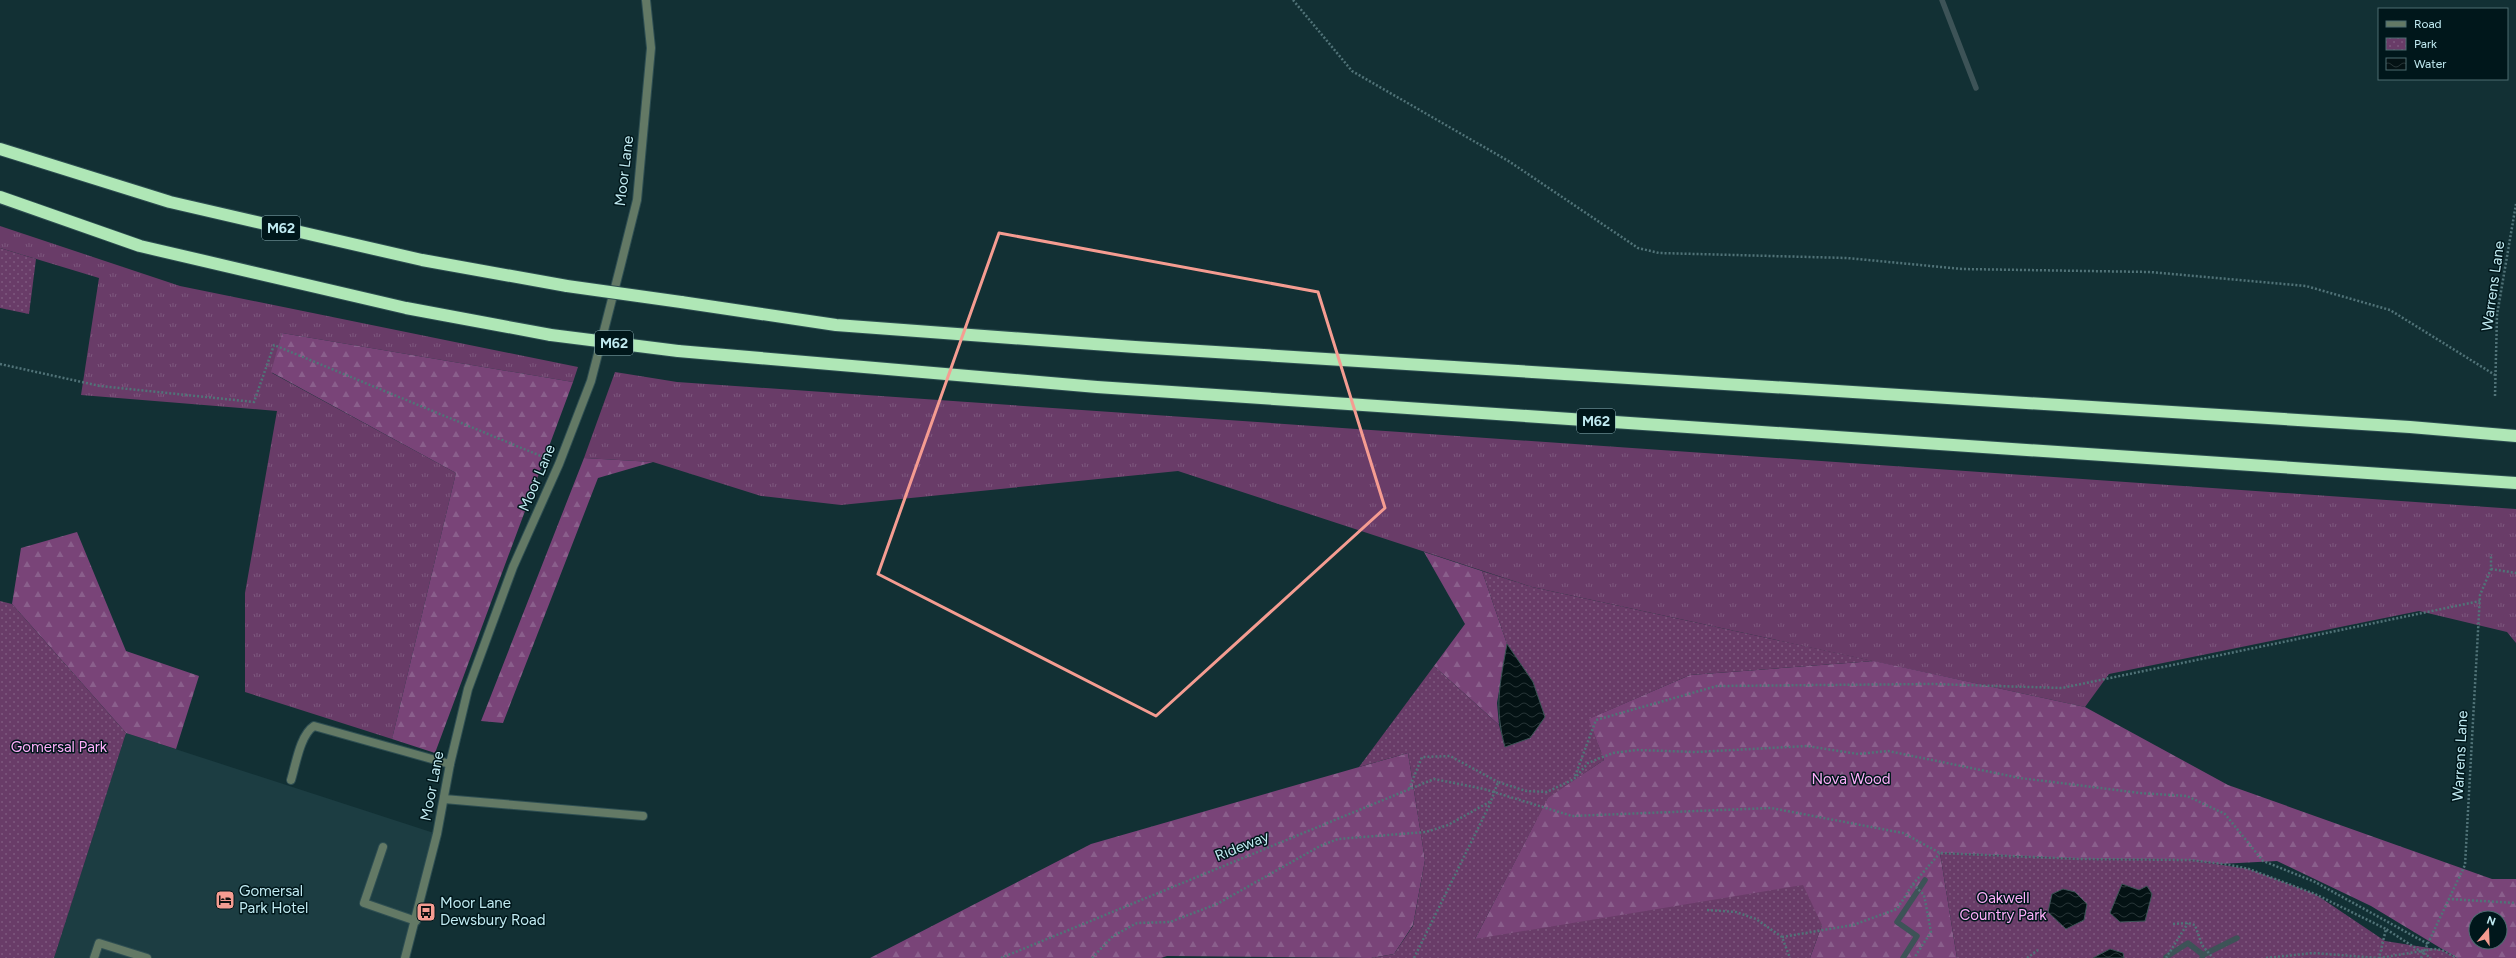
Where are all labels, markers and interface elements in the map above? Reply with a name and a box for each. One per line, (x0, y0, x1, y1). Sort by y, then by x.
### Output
legend (2378, 8, 2508, 80)
text: Road (2414, 17, 2442, 31)
text: Park (2414, 37, 2437, 51)
text: Water (2414, 57, 2446, 71)
street label: Moor Lane (611, 135, 637, 207)
road number: M62 (262, 216, 300, 240)
street label: Warrens Lane (2478, 240, 2508, 332)
road number: M62 (595, 331, 633, 355)
road number: M62 (1577, 409, 1615, 433)
street label: Moor Lane (515, 442, 559, 514)
street label: Warrens Lane (2449, 710, 2471, 802)
park label: Gomersal Park (11, 738, 108, 756)
street label: Moor Lane (416, 749, 448, 823)
park label: Nova Wood (1811, 770, 1891, 788)
street label: Rideway (1212, 827, 1272, 865)
place label: Gomersal Park Hotel (239, 882, 308, 917)
hotel icon: Gomersal Park Hotel (214, 889, 236, 911)
park label: Oakwell Country Park (1959, 889, 2047, 924)
place label: Moor Lane Dewsbury Road (440, 894, 545, 929)
bus stop icon: Moor Lane Dewsbury Road (415, 901, 437, 923)
north arrow (2468, 910, 2508, 950)
text: N (2485, 913, 2497, 929)

